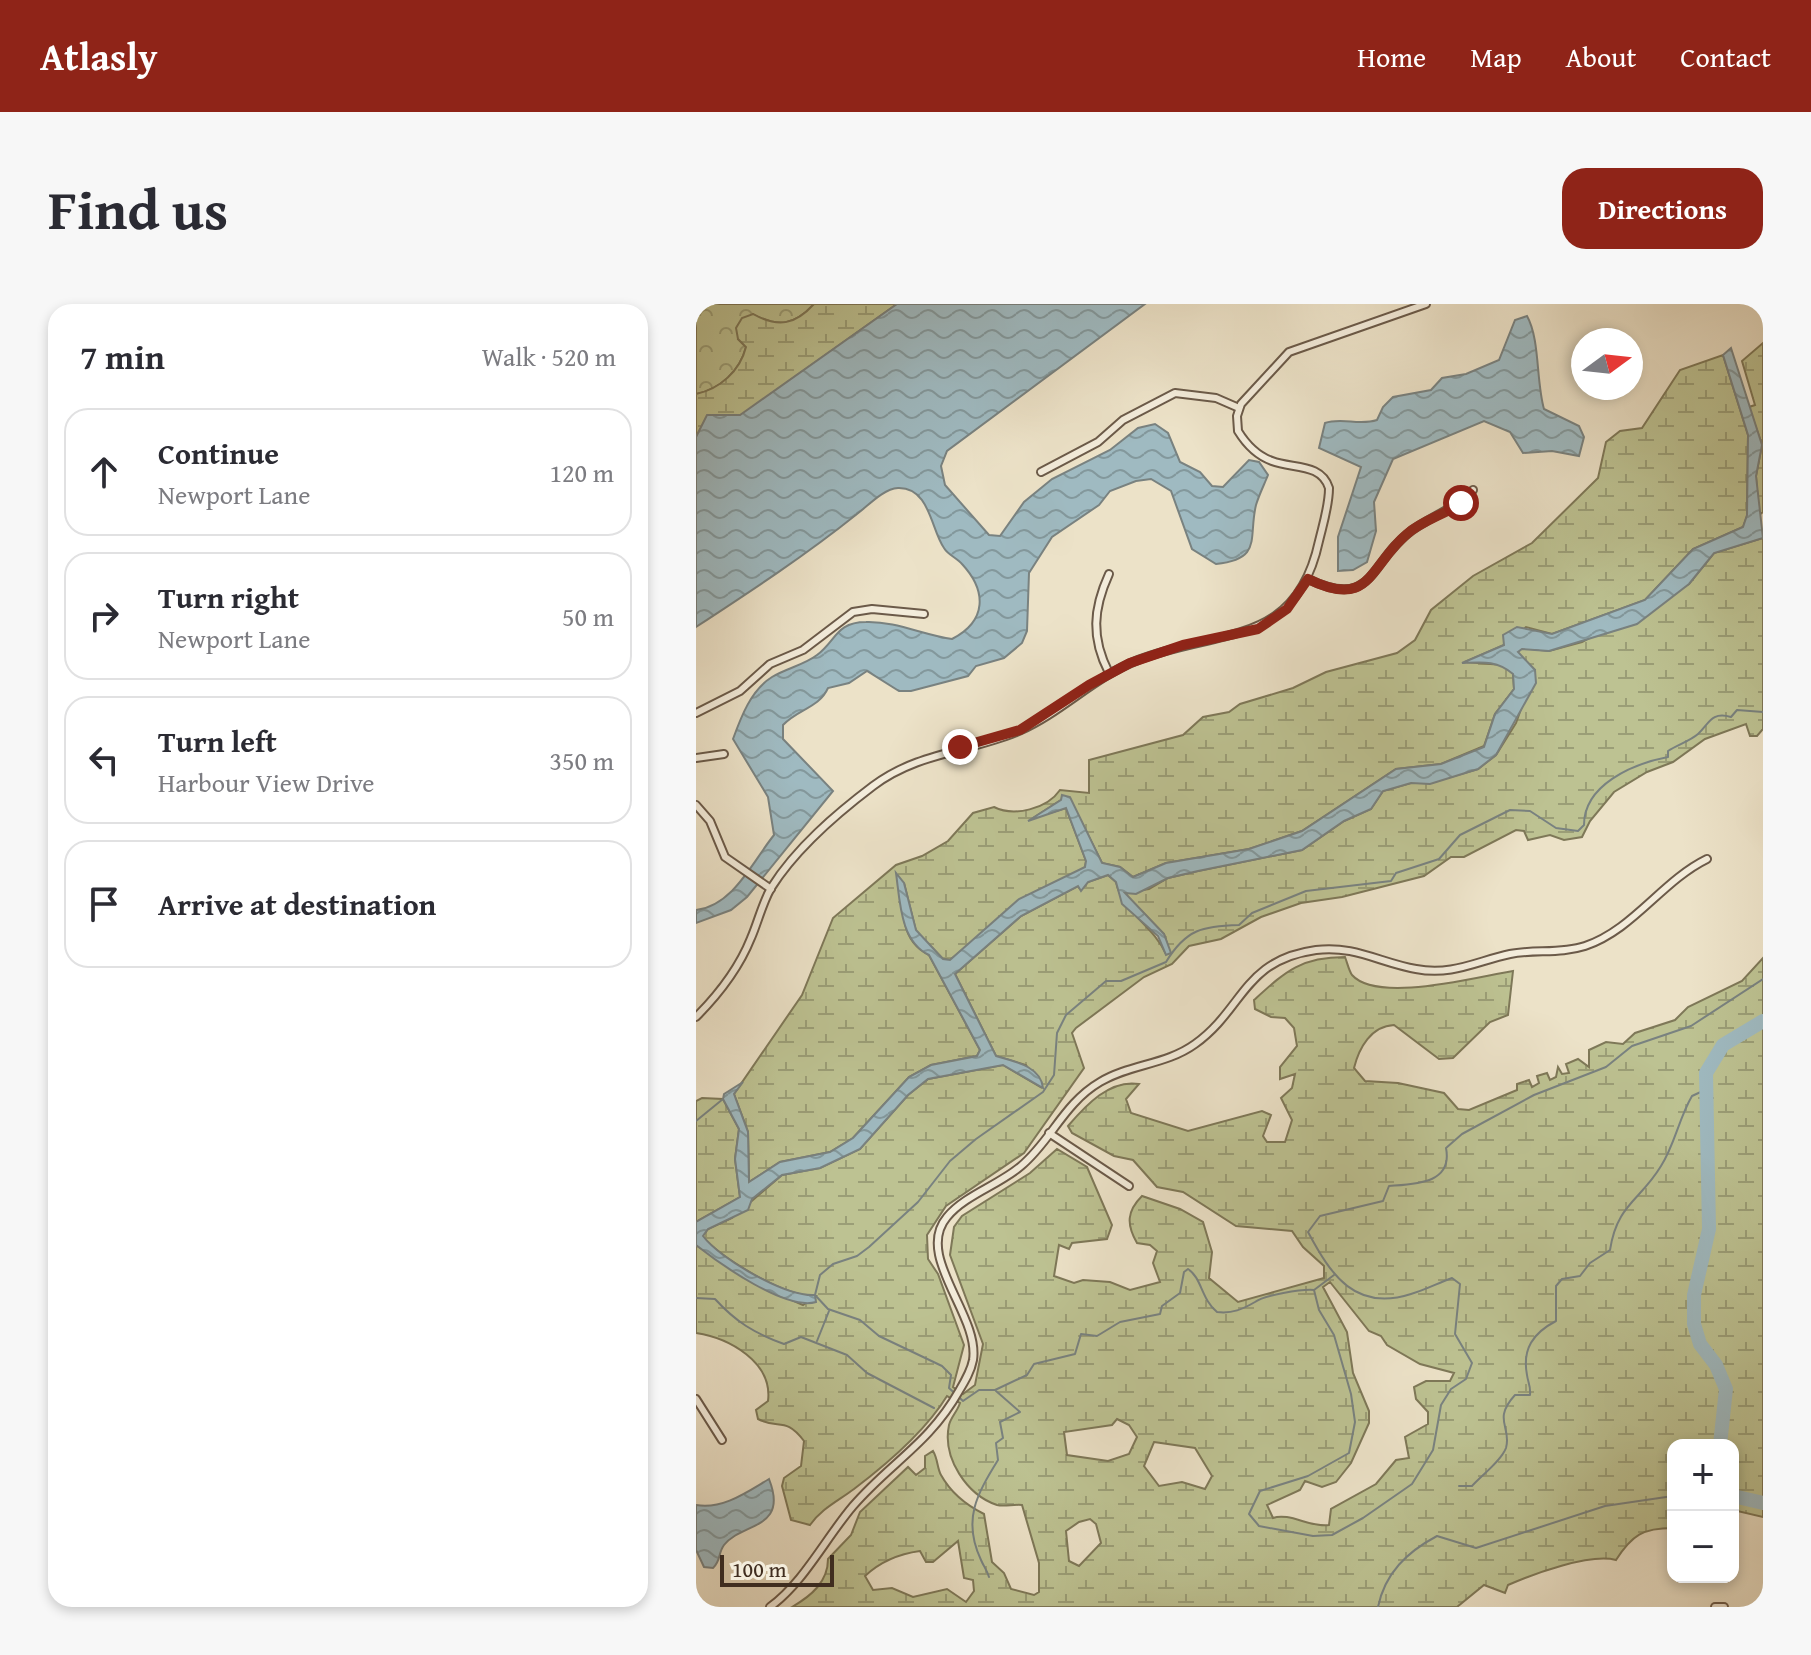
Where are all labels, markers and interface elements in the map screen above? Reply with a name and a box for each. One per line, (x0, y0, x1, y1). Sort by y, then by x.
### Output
text: Atlasly (40, 28, 158, 84)
text: Home (1357, 36, 1426, 77)
text: Map (1470, 36, 1522, 77)
text: About (1566, 36, 1636, 77)
text: Contact (1680, 36, 1771, 77)
text: Find us (48, 167, 228, 250)
button: Directions (1562, 168, 1763, 249)
north arrow (1571, 328, 1643, 400)
text: 7 min (80, 332, 165, 381)
text: Walk · 520 m (482, 337, 616, 376)
text: Continue (158, 431, 279, 475)
icon: ahead (82, 450, 126, 494)
text: 120 m (549, 453, 614, 492)
text: Newport Lane (158, 475, 310, 514)
route start (1443, 485, 1479, 521)
text: Turn right (158, 575, 299, 619)
icon: right (82, 594, 126, 638)
text: 50 m (562, 597, 614, 636)
text: Newport Lane (158, 619, 310, 658)
text: Turn left (158, 719, 277, 763)
route end (942, 729, 978, 765)
icon: left (82, 738, 126, 782)
text: 350 m (549, 741, 614, 780)
text: Harbour View Drive (158, 763, 375, 802)
icon: arrive (82, 882, 126, 926)
text: Arrive at destination (158, 882, 436, 926)
map controls (1667, 1439, 1739, 1583)
button: + (1667, 1439, 1739, 1511)
button: − (1667, 1511, 1739, 1583)
scale bar (720, 1551, 834, 1587)
text: 100 m (732, 1553, 787, 1585)

